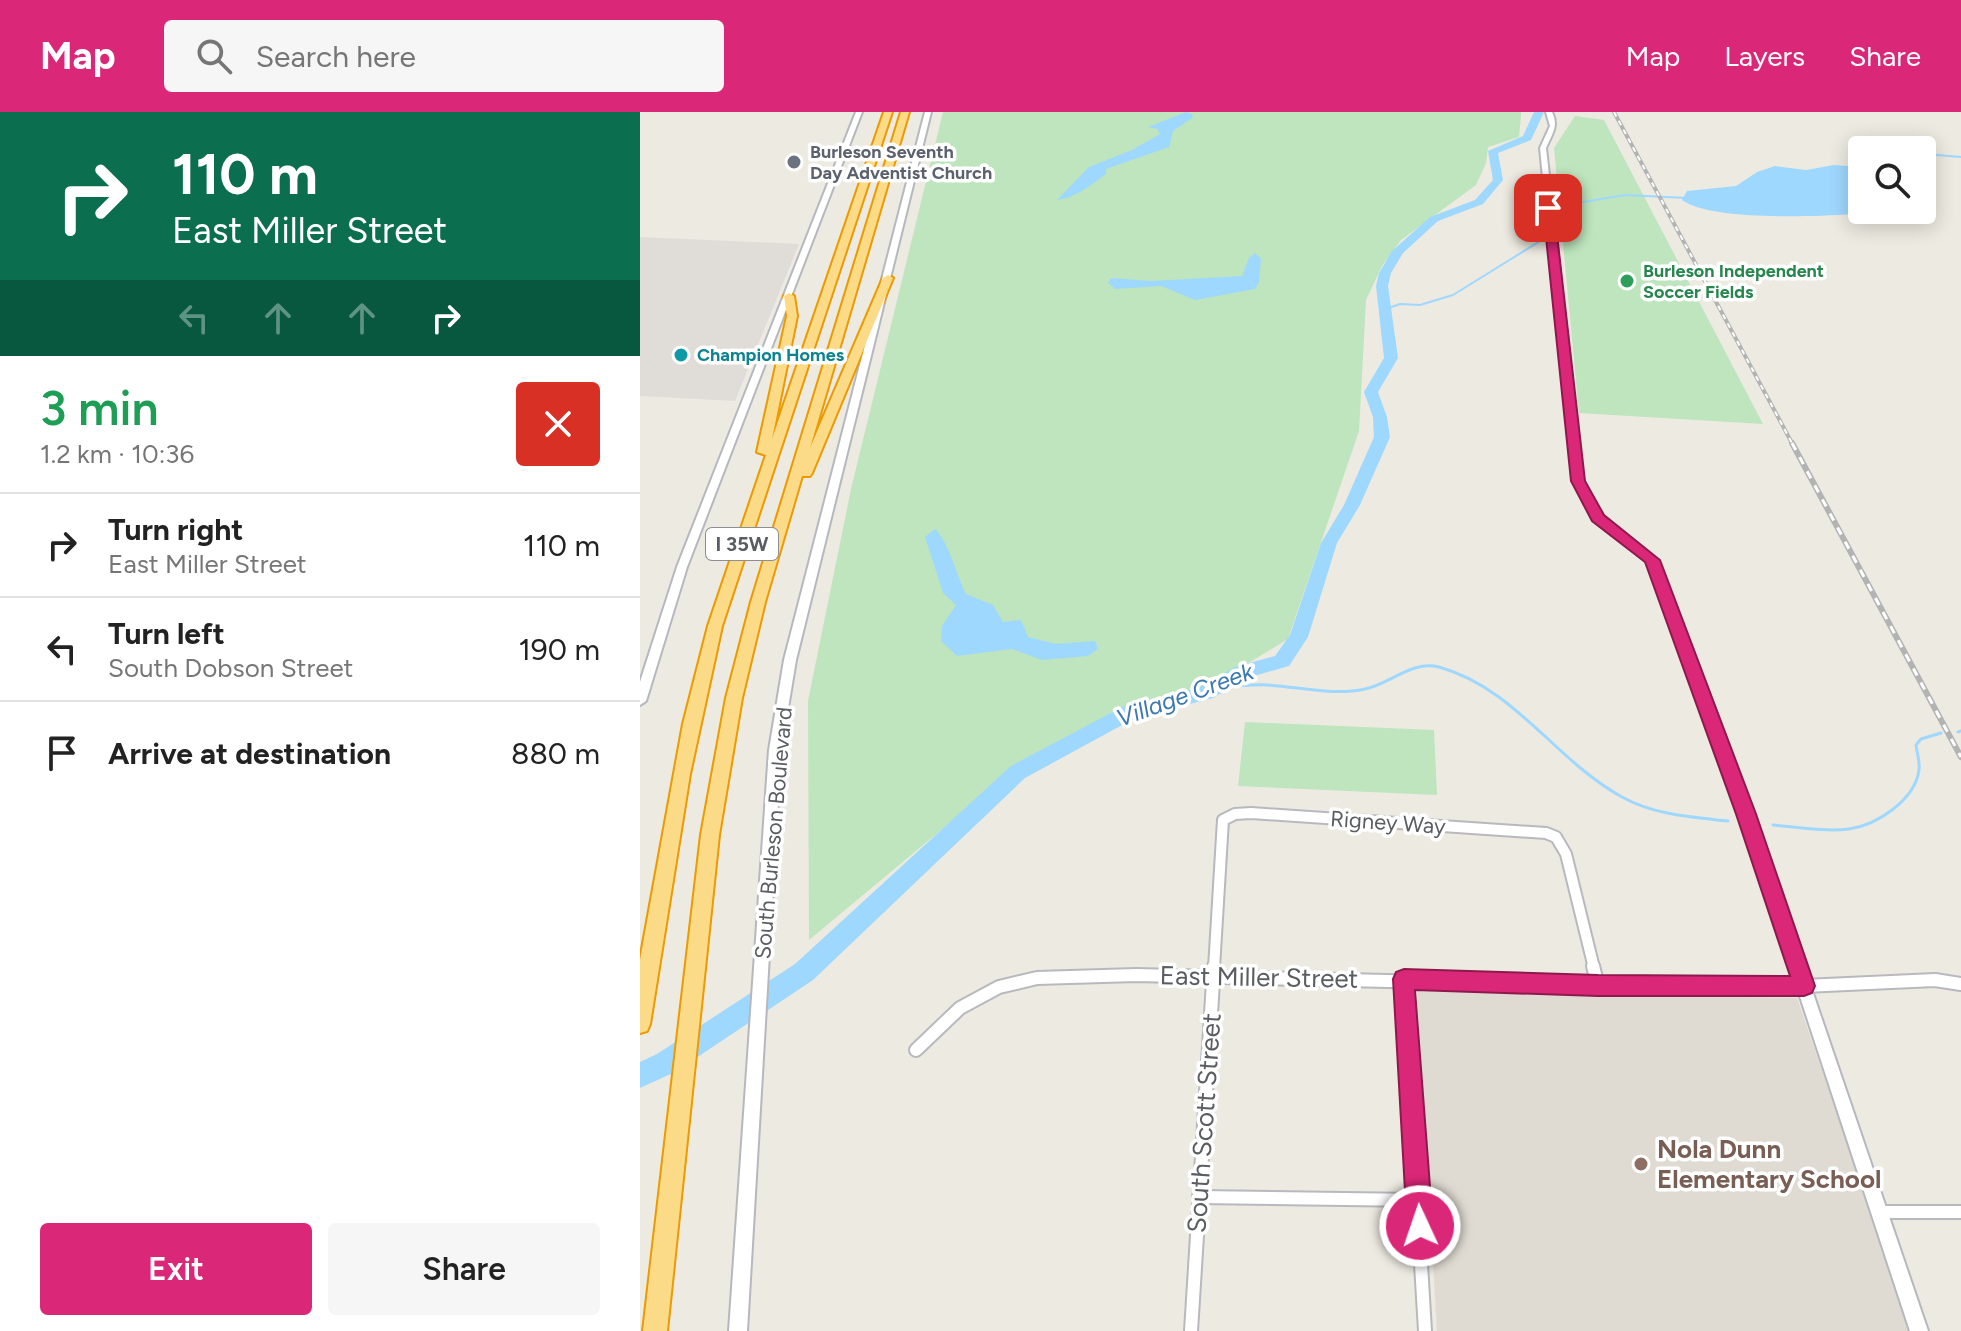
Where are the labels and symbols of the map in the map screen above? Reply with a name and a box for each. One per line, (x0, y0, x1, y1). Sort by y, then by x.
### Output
place label: Burleson Seventh Day Adventist Church (810, 141, 992, 184)
marker: Burleson Seventh Day Adventist Church (785, 153, 803, 171)
pin (1514, 174, 1582, 242)
place label: Burleson Independent Soccer Fields (1643, 260, 1824, 303)
marker: Burleson Independent Soccer Fields (1618, 272, 1636, 290)
place label: Champion Homes (697, 344, 845, 366)
marker: Champion Homes (672, 346, 690, 364)
road number: I 35W (706, 528, 778, 560)
water label: Village Creek (1112, 656, 1258, 733)
street label: South Burleson Boulevard (749, 706, 798, 960)
street label: Rigney Way (1329, 805, 1447, 840)
street label: East Miller Street (1159, 959, 1359, 995)
street label: South Scott Street (1180, 1012, 1228, 1234)
place label: Nola Dunn Elementary School (1657, 1133, 1881, 1195)
marker: Nola Dunn Elementary School (1632, 1155, 1650, 1173)
position arrow (1378, 1184, 1462, 1268)

